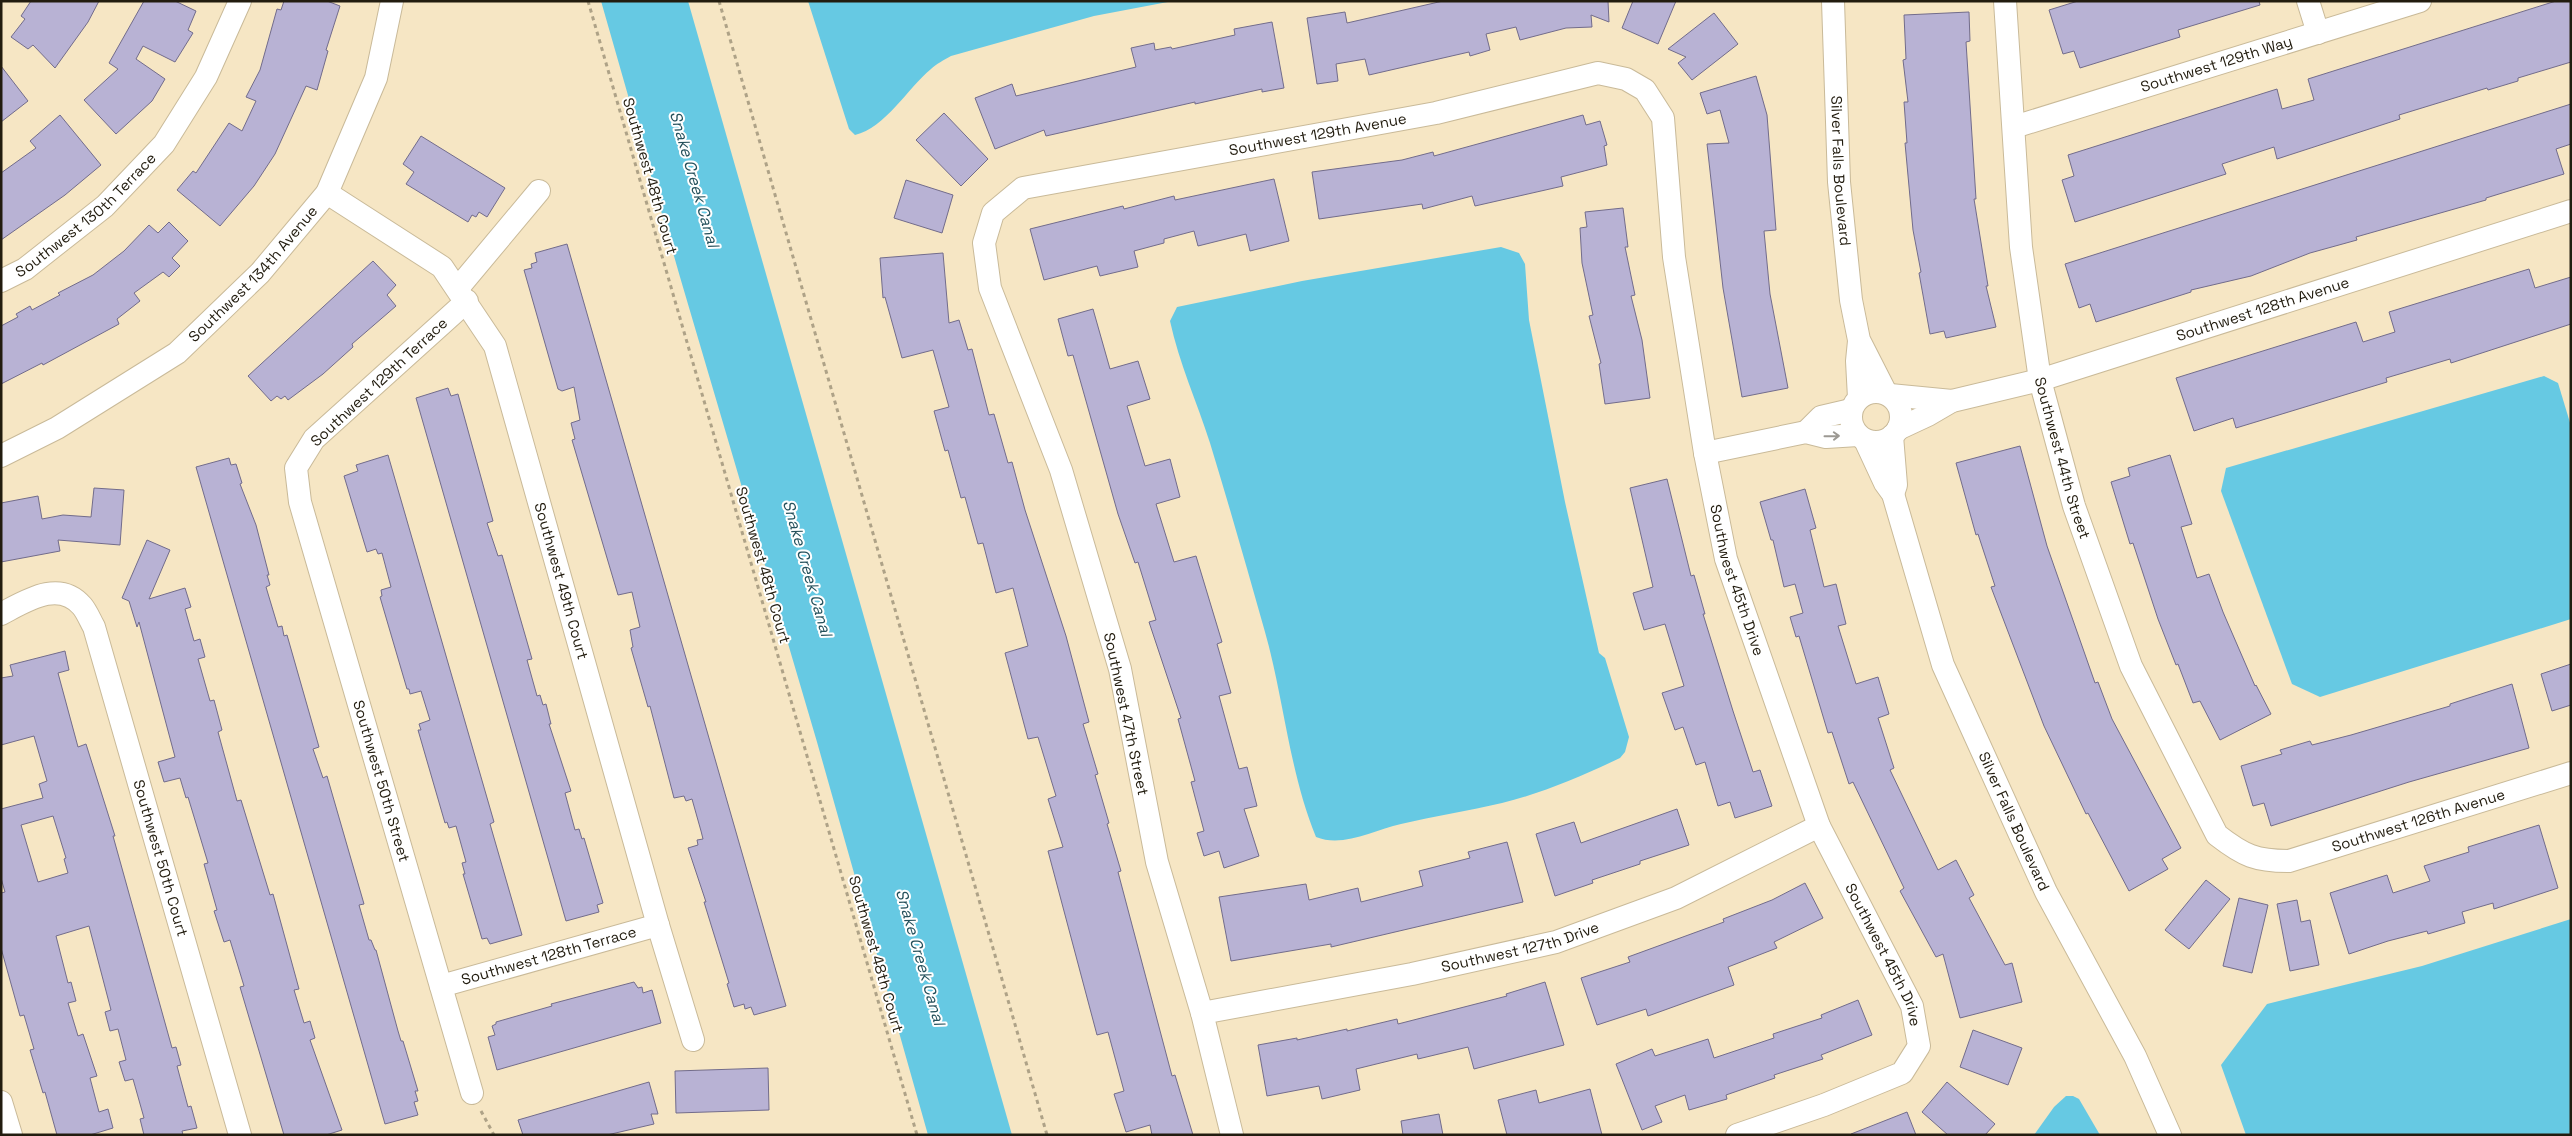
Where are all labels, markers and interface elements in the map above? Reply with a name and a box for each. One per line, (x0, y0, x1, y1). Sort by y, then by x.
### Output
street label: Southwest 129th Way (2138, 31, 2295, 96)
street label: Southwest 48th Court (619, 95, 682, 257)
street label: Silver Falls Boulevard (1827, 95, 1855, 247)
water label: Snake Creek Canal (665, 109, 725, 252)
street label: Southwest 129th Avenue (1227, 109, 1408, 159)
street label: Southwest 130th Terrace (12, 148, 160, 281)
street label: Southwest 134th Avenue (184, 201, 321, 346)
street label: Southwest 128th Avenue (2174, 272, 2351, 345)
street label: Southwest 129th Terrace (306, 313, 451, 450)
street label: Southwest 44th Street (2031, 375, 2095, 542)
one-way arrow (1823, 432, 1839, 441)
street label: Southwest 48th Court (732, 484, 795, 646)
water label: Snake Creek Canal (778, 498, 838, 641)
street label: Southwest 49th Court (531, 500, 593, 662)
street label: Southwest 45th Drive (1706, 503, 1769, 658)
street label: Southwest 47th Street (1100, 631, 1153, 797)
street label: Southwest 50th Street (349, 698, 414, 864)
street label: Silver Falls Boulevard (1975, 749, 2054, 894)
street label: Southwest 50th Court (129, 777, 192, 939)
street label: Southwest 126th Avenue (2329, 784, 2507, 856)
street label: Southwest 48th Court (845, 873, 908, 1035)
street label: Southwest 45th Drive (1841, 880, 1925, 1028)
water label: Snake Creek Canal (891, 887, 951, 1030)
street label: Southwest 127th Drive (1439, 917, 1602, 976)
street label: Southwest 128th Terrace (459, 922, 638, 989)

